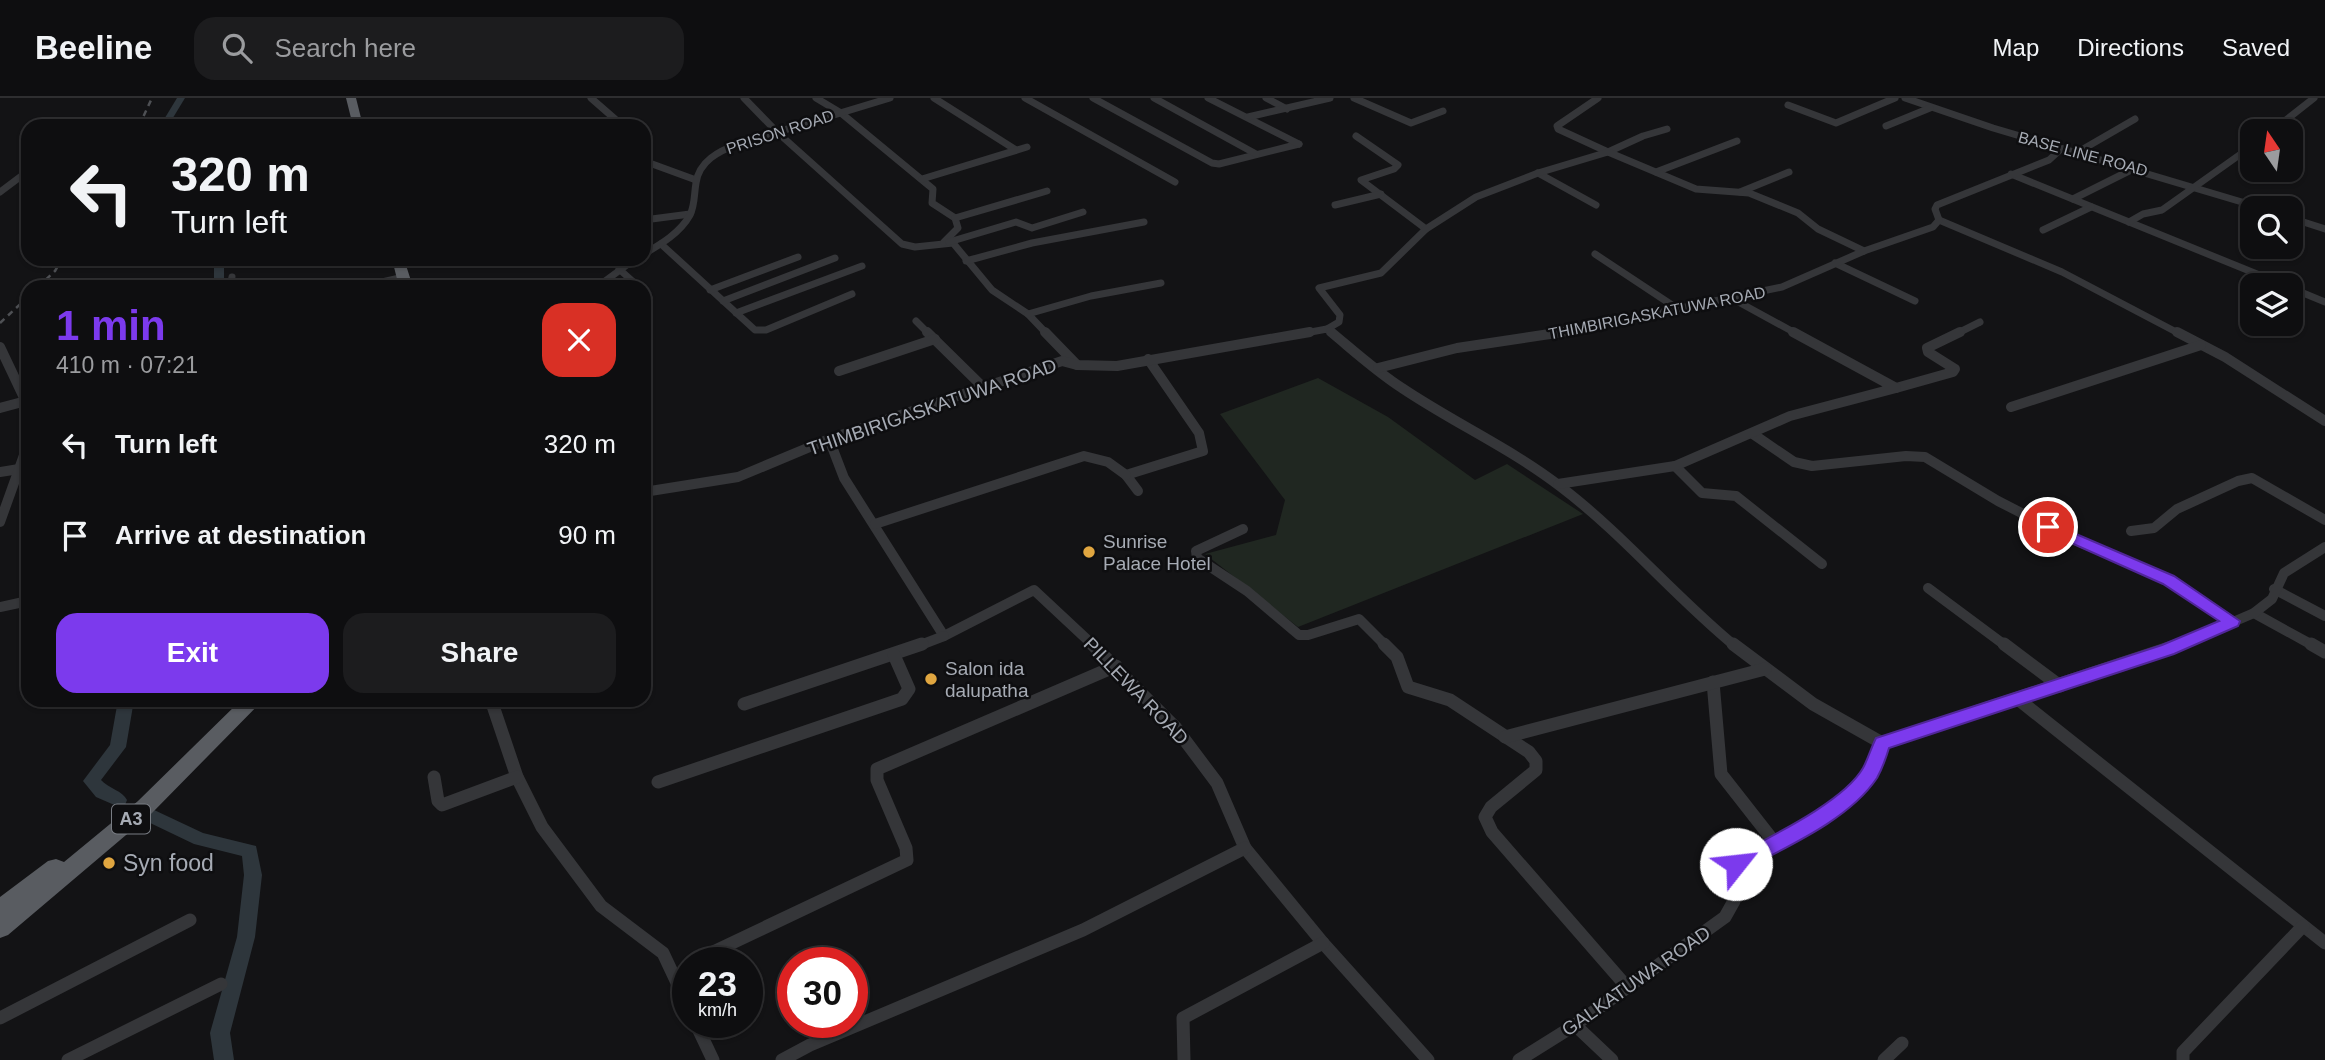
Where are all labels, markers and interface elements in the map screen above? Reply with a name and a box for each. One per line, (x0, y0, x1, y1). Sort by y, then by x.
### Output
search box (194, 17, 684, 80)
text: Beeline (35, 29, 152, 66)
icon: search (218, 29, 256, 67)
text: Search here (274, 33, 416, 63)
text: Map (1993, 34, 2039, 61)
text: Directions (2077, 34, 2184, 61)
text: Saved (2222, 34, 2290, 61)
street label: PRISON ROAD (724, 107, 836, 157)
north arrow (2240, 119, 2303, 182)
map controls (2240, 119, 2303, 336)
street label: BASE LINE ROAD (2016, 129, 2150, 179)
icon: left (56, 147, 147, 238)
text: 320 m (171, 147, 310, 201)
button: search (2240, 196, 2303, 259)
text: Turn left (171, 204, 287, 240)
button: layers (2240, 273, 2303, 336)
street label: THIMBIRIGASKATUWA ROAD (1547, 284, 1767, 342)
text: 1 min (56, 302, 166, 349)
button: close (542, 303, 616, 377)
text: 410 m · 07:21 (56, 352, 198, 378)
street label: THIMBIRIGASKATUWA ROAD (805, 354, 1059, 460)
icon: left (56, 426, 94, 464)
text: Turn left (115, 429, 217, 459)
text: 320 m (544, 429, 616, 459)
pin (2018, 497, 2078, 557)
icon: arrive (2029, 508, 2067, 546)
icon: arrive (56, 517, 94, 555)
text: Arrive at destination (115, 520, 366, 550)
text: 90 m (558, 520, 616, 550)
place label: Sunrise Palace Hotel (1103, 531, 1211, 574)
marker: Sunrise Palace Hotel (1081, 544, 1097, 560)
button: Exit (56, 613, 329, 693)
button: Share (343, 613, 616, 693)
street label: PILLEWA ROAD (1080, 633, 1192, 749)
place label: Salon ida dalupatha (945, 658, 1029, 701)
marker: Salon ida dalupatha (923, 671, 939, 687)
road number: A3 (112, 804, 150, 834)
position arrow (1699, 827, 1773, 901)
place label: Syn food (123, 850, 214, 876)
marker: Syn food (101, 855, 117, 871)
street label: GALKATUWA ROAD (1558, 922, 1714, 1040)
speed limit sign: 30 (777, 947, 868, 1038)
text: 23 (698, 964, 737, 1003)
text: km/h (698, 1000, 737, 1020)

